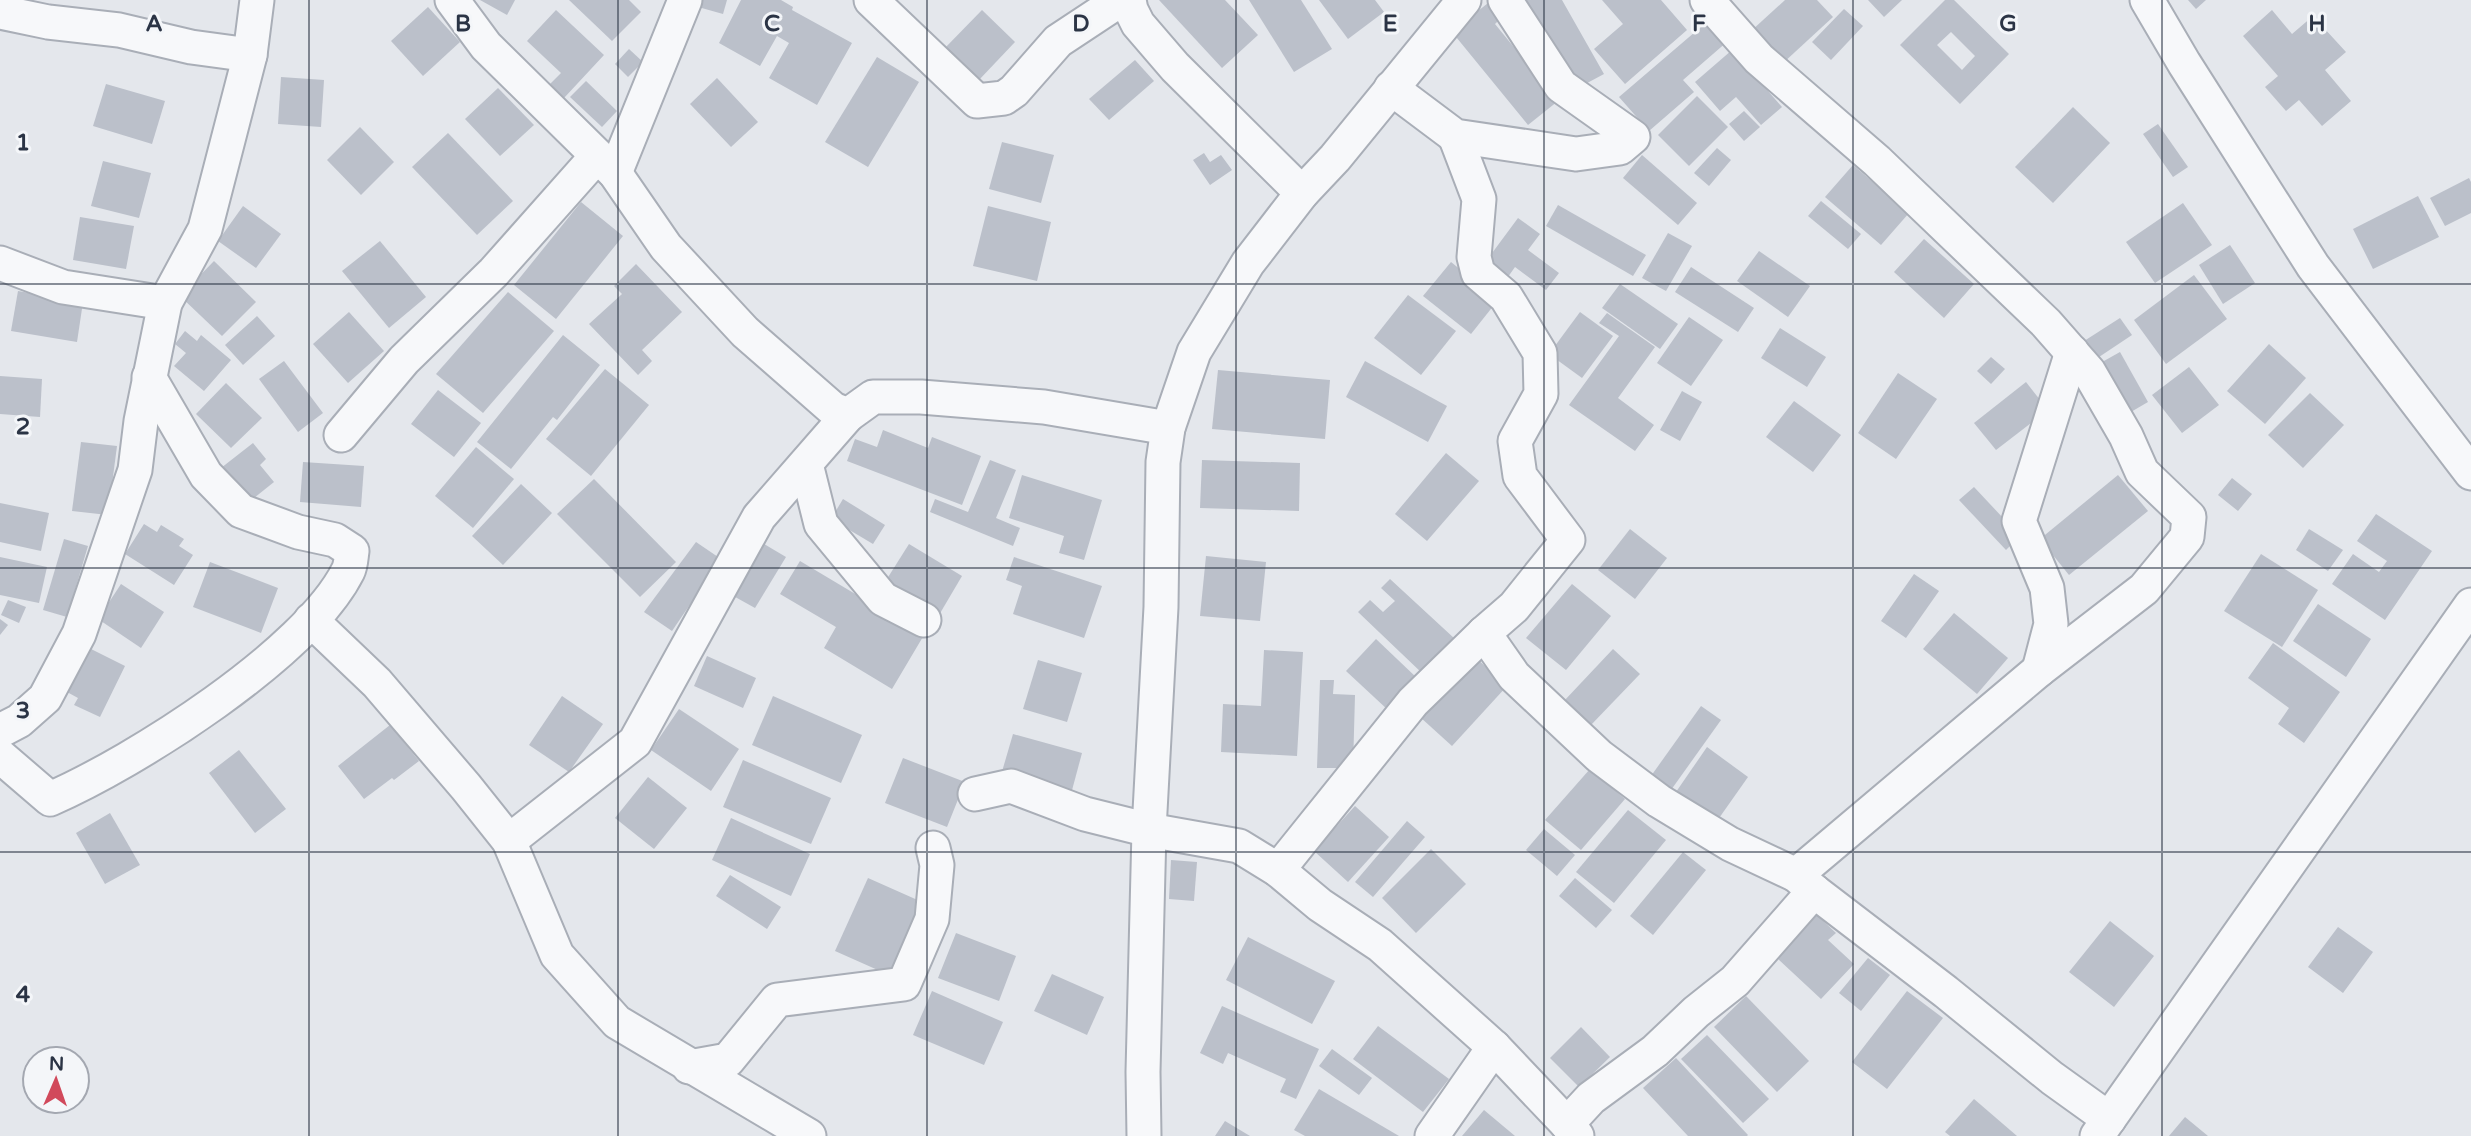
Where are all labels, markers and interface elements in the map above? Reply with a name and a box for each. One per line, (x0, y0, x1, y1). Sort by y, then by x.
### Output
text: A (145, 10, 163, 38)
text: B (455, 10, 471, 38)
text: C (764, 10, 780, 38)
text: D (1072, 10, 1090, 38)
text: E (1383, 10, 1397, 38)
text: F (1692, 10, 1706, 38)
text: G (1999, 10, 2017, 38)
text: H (2308, 10, 2326, 38)
text: 1 (16, 129, 30, 157)
text: 2 (16, 413, 30, 441)
text: 3 (16, 697, 30, 725)
text: 4 (16, 981, 31, 1009)
north arrow (21, 1045, 91, 1115)
text: N (49, 1053, 65, 1075)

